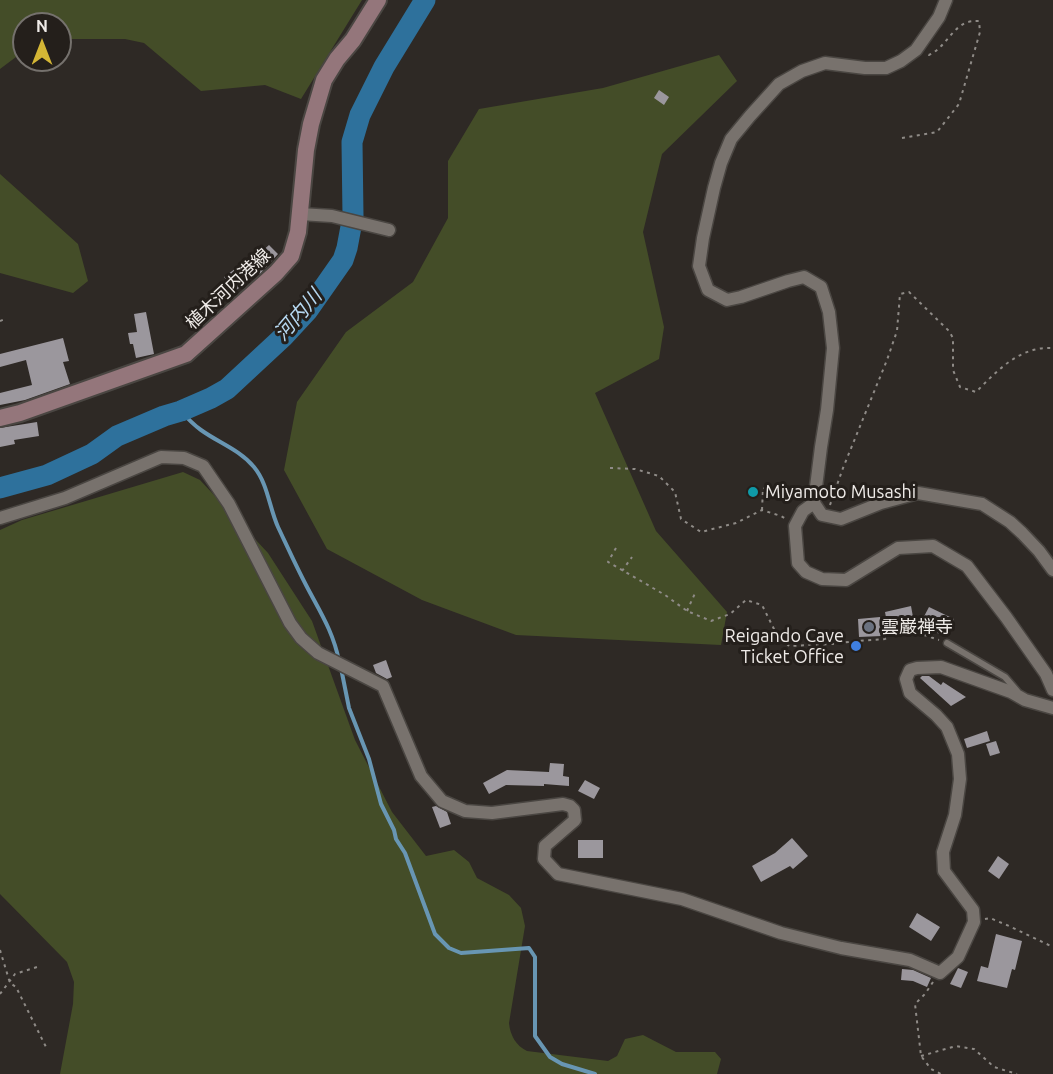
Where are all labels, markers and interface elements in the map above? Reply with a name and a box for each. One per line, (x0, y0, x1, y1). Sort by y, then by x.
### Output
north arrow (12, 12, 72, 72)
text: N (36, 17, 48, 35)
street label: 植木河内港線 (181, 244, 275, 334)
water label: 河内川 (269, 284, 327, 346)
place label: Miyamoto Musashi (765, 481, 916, 503)
marker: Miyamoto Musashi (746, 485, 760, 499)
place label: 雲巌禅寺 (881, 616, 953, 638)
marker: 雲巌禅寺 (862, 620, 876, 634)
place label: Reigando Cave Ticket Office (724, 625, 844, 668)
marker: Reigando Cave Ticket Office (849, 639, 863, 653)

